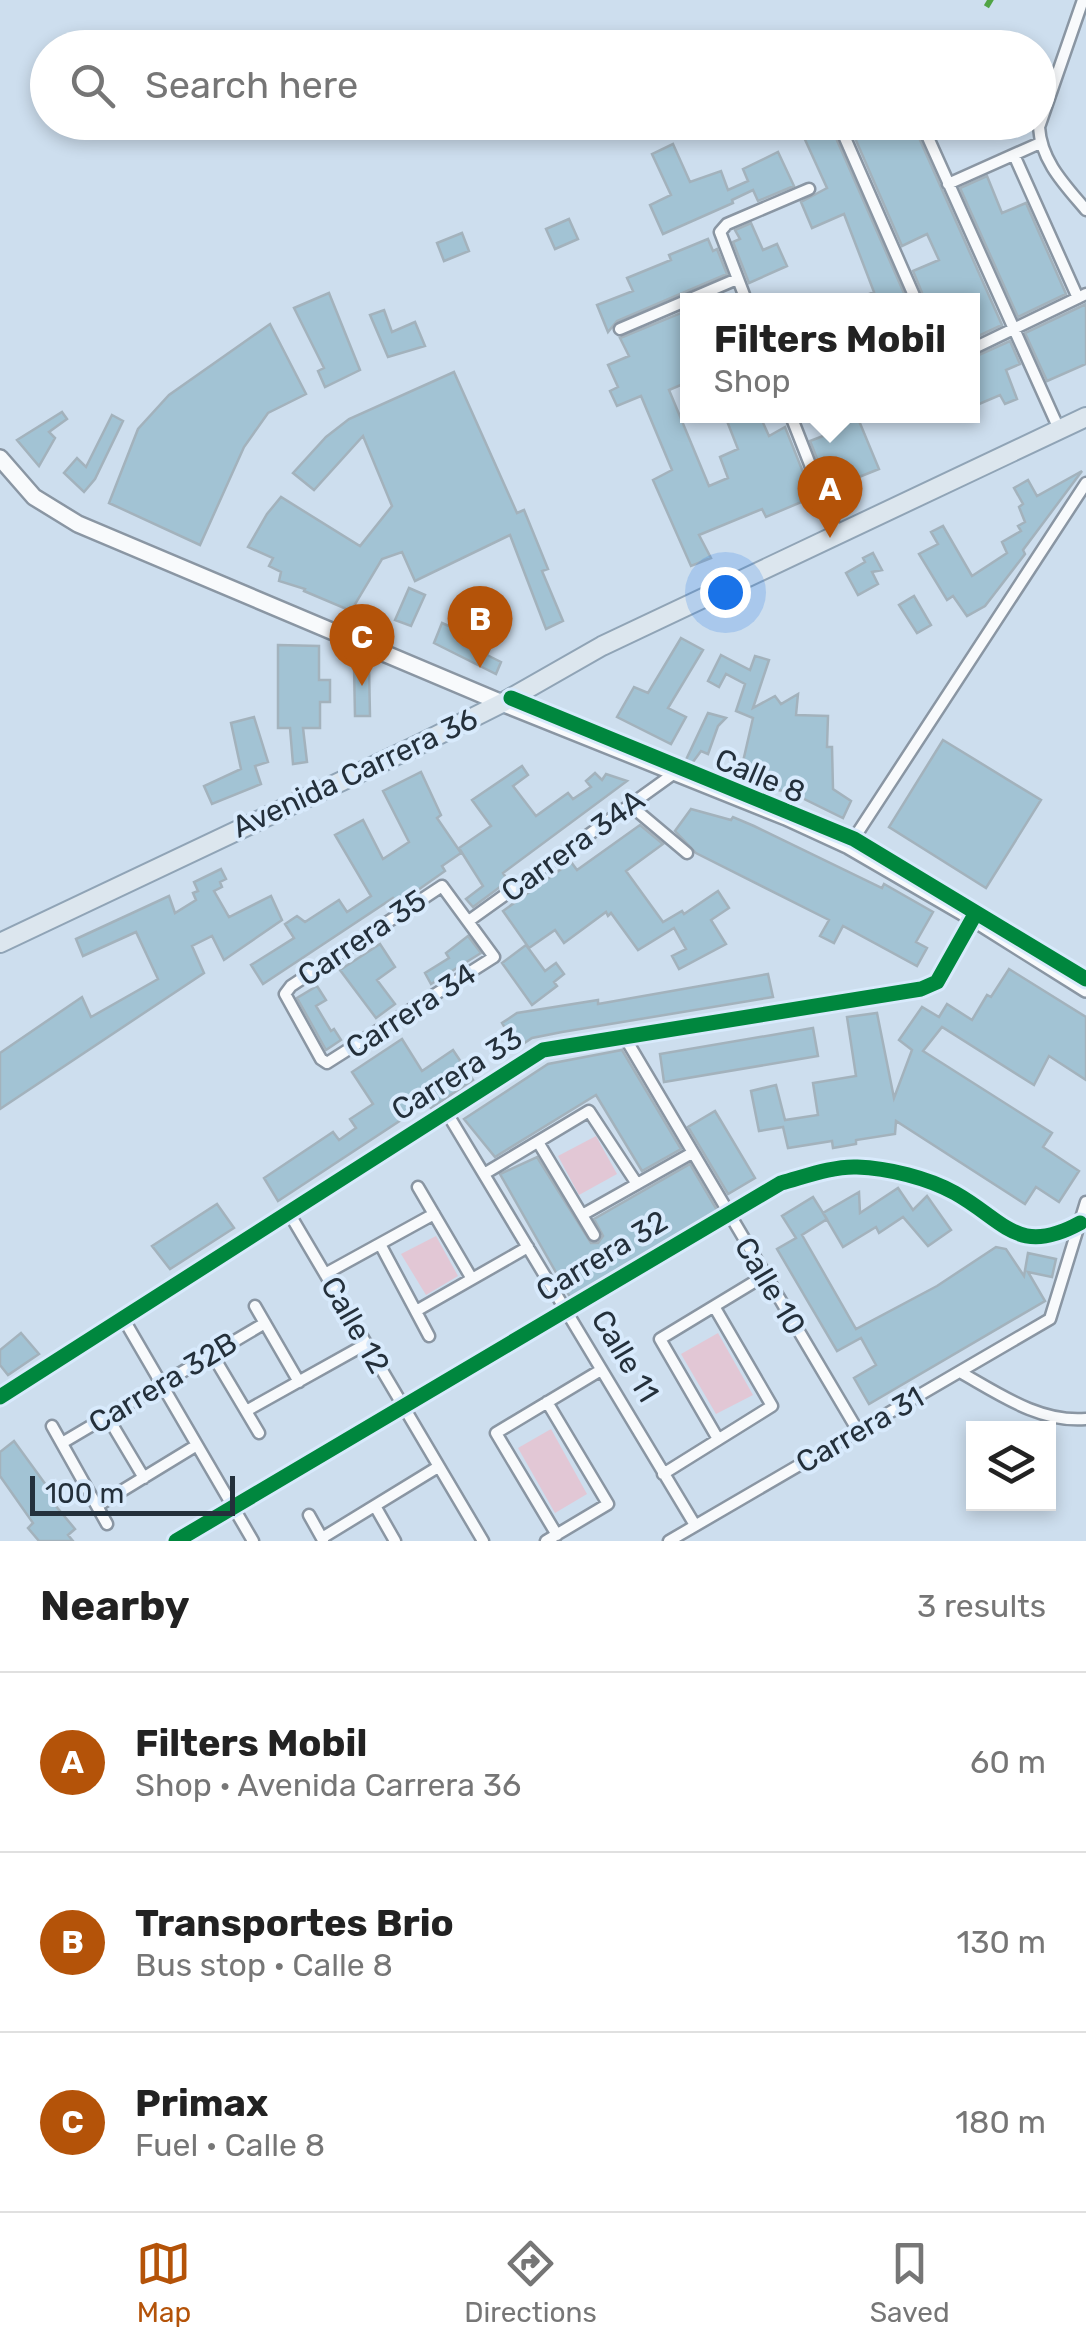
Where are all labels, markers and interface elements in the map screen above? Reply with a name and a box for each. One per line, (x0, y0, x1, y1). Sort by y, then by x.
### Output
search box (30, 30, 1056, 140)
icon: search (65, 58, 120, 113)
text: Search here (145, 62, 358, 108)
popup (680, 293, 980, 423)
text: Filters Mobil (714, 316, 946, 362)
text: Shop (714, 362, 791, 400)
pin: A (798, 456, 862, 538)
your location (700, 567, 751, 618)
pin: B (448, 586, 512, 668)
pin: C (330, 604, 394, 686)
street label: Avenida Carrera 36 (227, 700, 483, 846)
street label: Calle 8 (710, 741, 810, 811)
street label: Carrera 34A (495, 782, 651, 910)
street label: Carrera 35 (291, 882, 433, 994)
street label: Carrera 34 (339, 956, 483, 1066)
street label: Carrera 33 (385, 1020, 529, 1128)
street label: Carrera 32 (530, 1203, 674, 1309)
street label: Calle 10 (727, 1231, 813, 1341)
street label: Calle 12 (313, 1270, 397, 1380)
street label: Calle 11 (584, 1303, 666, 1409)
street label: Carrera 32B (82, 1325, 244, 1441)
street label: Carrera 31 (790, 1379, 930, 1481)
map controls (966, 1421, 1056, 1511)
button: layers (966, 1421, 1056, 1511)
scale bar (30, 1471, 235, 1516)
text: 100 m (45, 1477, 124, 1510)
text: Nearby (40, 1581, 190, 1631)
text: 3 results (917, 1587, 1046, 1625)
text: Filters Mobil (135, 1720, 367, 1766)
text: A (61, 1743, 84, 1781)
text: 60 m (970, 1743, 1046, 1781)
text: Shop · Avenida Carrera 36 (135, 1766, 521, 1804)
text: Transportes Brio (135, 1900, 454, 1946)
text: B (61, 1923, 84, 1961)
text: 130 m (956, 1923, 1046, 1961)
text: Bus stop · Calle 8 (135, 1946, 393, 1984)
text: Primax (135, 2080, 268, 2126)
text: C (61, 2103, 84, 2141)
text: 180 m (955, 2103, 1046, 2141)
text: Fuel · Calle 8 (135, 2126, 325, 2164)
tab: Map (136, 2236, 191, 2329)
tab: Directions (464, 2236, 597, 2329)
tab: Saved (870, 2236, 950, 2329)

